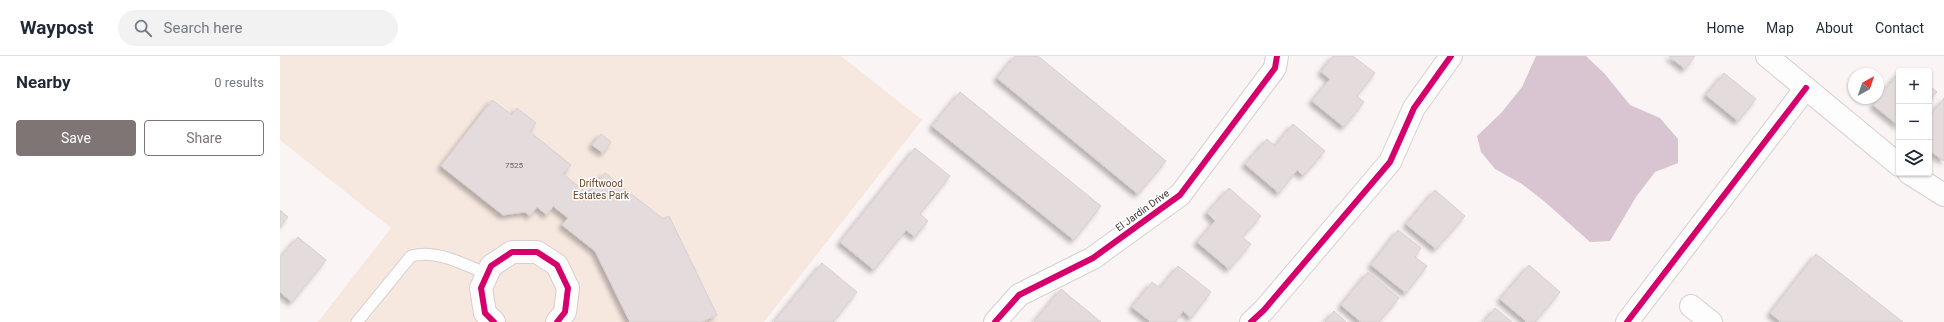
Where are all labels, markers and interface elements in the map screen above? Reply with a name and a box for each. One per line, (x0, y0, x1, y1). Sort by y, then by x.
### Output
search box (118, 10, 398, 46)
text: Waypost (20, 16, 94, 39)
icon: search (132, 17, 154, 39)
text: Search here (164, 19, 242, 37)
text: Home (1706, 20, 1744, 36)
text: Map (1766, 20, 1794, 36)
text: About (1816, 20, 1853, 36)
text: Contact (1875, 20, 1924, 36)
north arrow (1848, 68, 1884, 104)
map controls (1896, 68, 1932, 176)
button: + (1896, 68, 1932, 104)
text: Nearby (16, 72, 71, 92)
text: 0 results (214, 75, 264, 90)
button: − (1896, 104, 1932, 140)
button: Save (16, 120, 136, 156)
button: Share (144, 120, 264, 156)
button: layers (1896, 140, 1932, 176)
house number: 7525 (505, 161, 523, 170)
park label: Driftwood Estates Park (573, 178, 630, 201)
street label: El Jardin Drive (1113, 187, 1171, 233)

